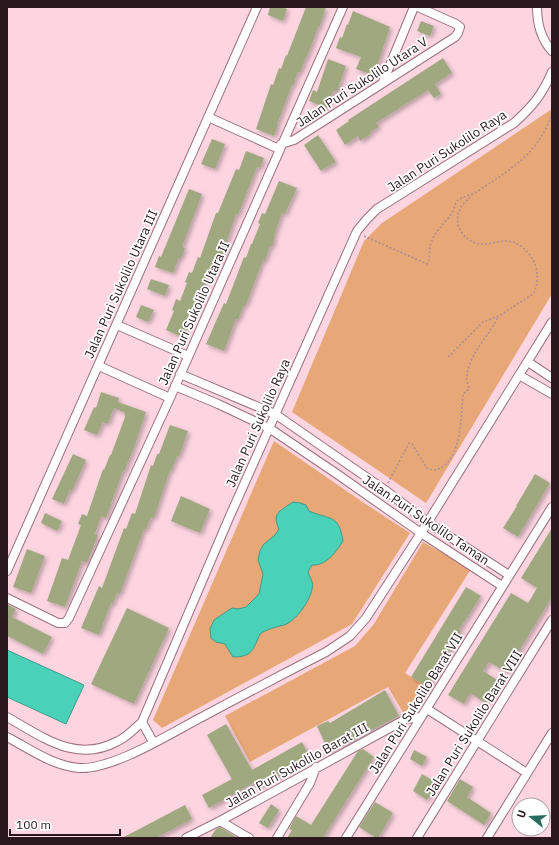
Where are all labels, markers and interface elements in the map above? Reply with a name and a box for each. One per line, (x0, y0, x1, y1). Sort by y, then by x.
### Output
street label: Jalan Puri Sukolilo Utara V (293, 33, 431, 131)
street label: Jalan Puri Sukolilo Raya (384, 106, 510, 196)
street label: Jalan Puri Sukolilo Utara III (80, 207, 162, 361)
street label: Jalan Puri Sukolilo Utara II (155, 238, 233, 388)
street label: Jalan Puri Sukolilo Raya (222, 356, 294, 490)
street label: Jalan Puri Sukolilo Taman (359, 471, 493, 569)
street label: Jalan Puri Sukolilo Barat VII (365, 629, 467, 777)
street label: Jalan Puri Sukolilo Barat VIII (422, 647, 526, 799)
street label: Jalan Puri Sukolilo Barat III (223, 719, 371, 811)
north arrow (511, 797, 551, 837)
text: U (514, 808, 529, 820)
scale bar (10, 811, 120, 837)
text: 100 m (16, 817, 51, 832)

